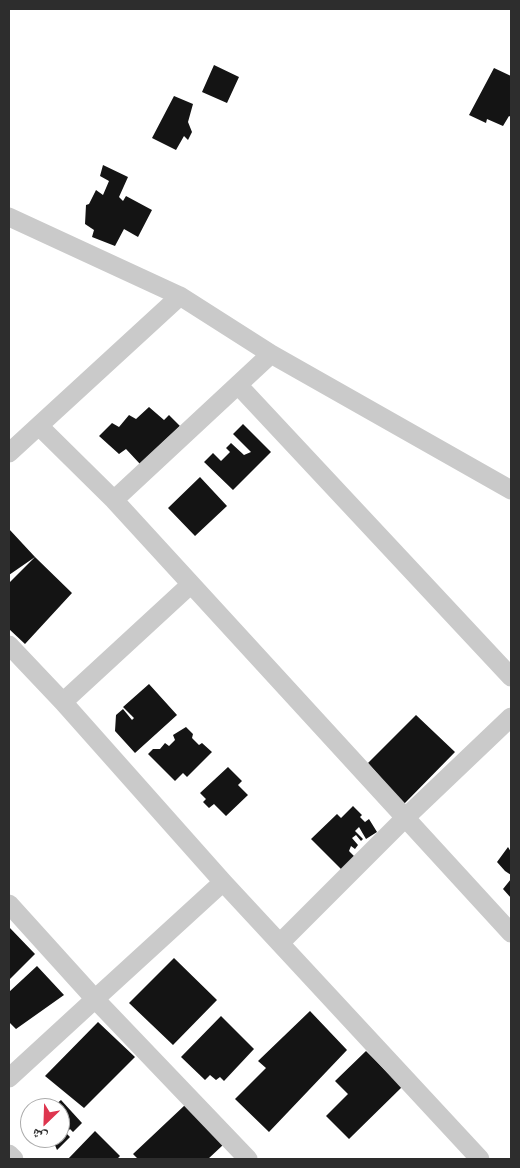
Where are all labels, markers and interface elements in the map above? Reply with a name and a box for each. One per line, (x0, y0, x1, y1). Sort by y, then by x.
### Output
north arrow (20, 1098, 70, 1148)
text: ش (29, 1125, 49, 1147)

